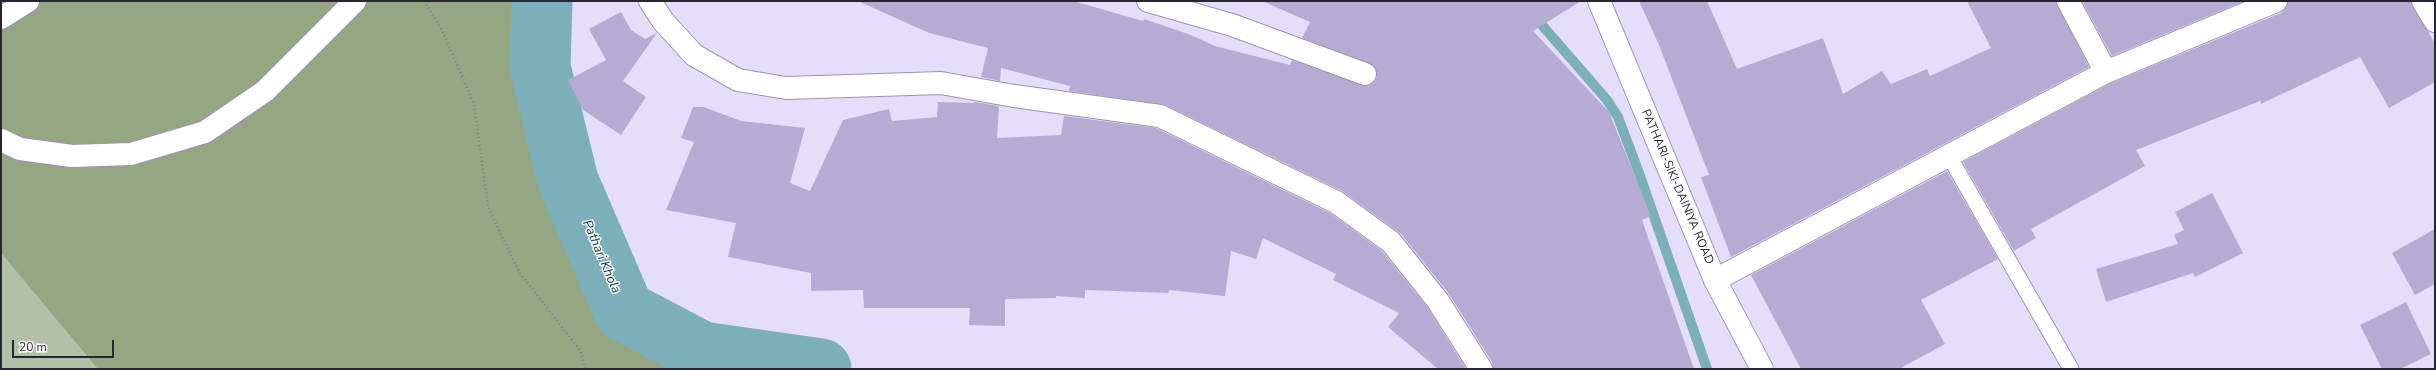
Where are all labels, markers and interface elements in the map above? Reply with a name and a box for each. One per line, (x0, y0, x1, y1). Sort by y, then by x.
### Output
street label: PATHARI-SIKI-DAINIYA ROAD (1638, 107, 1716, 267)
water label: Pathari Khola (579, 218, 623, 296)
scale bar (14, 332, 116, 358)
text: 20 m (19, 339, 47, 355)

